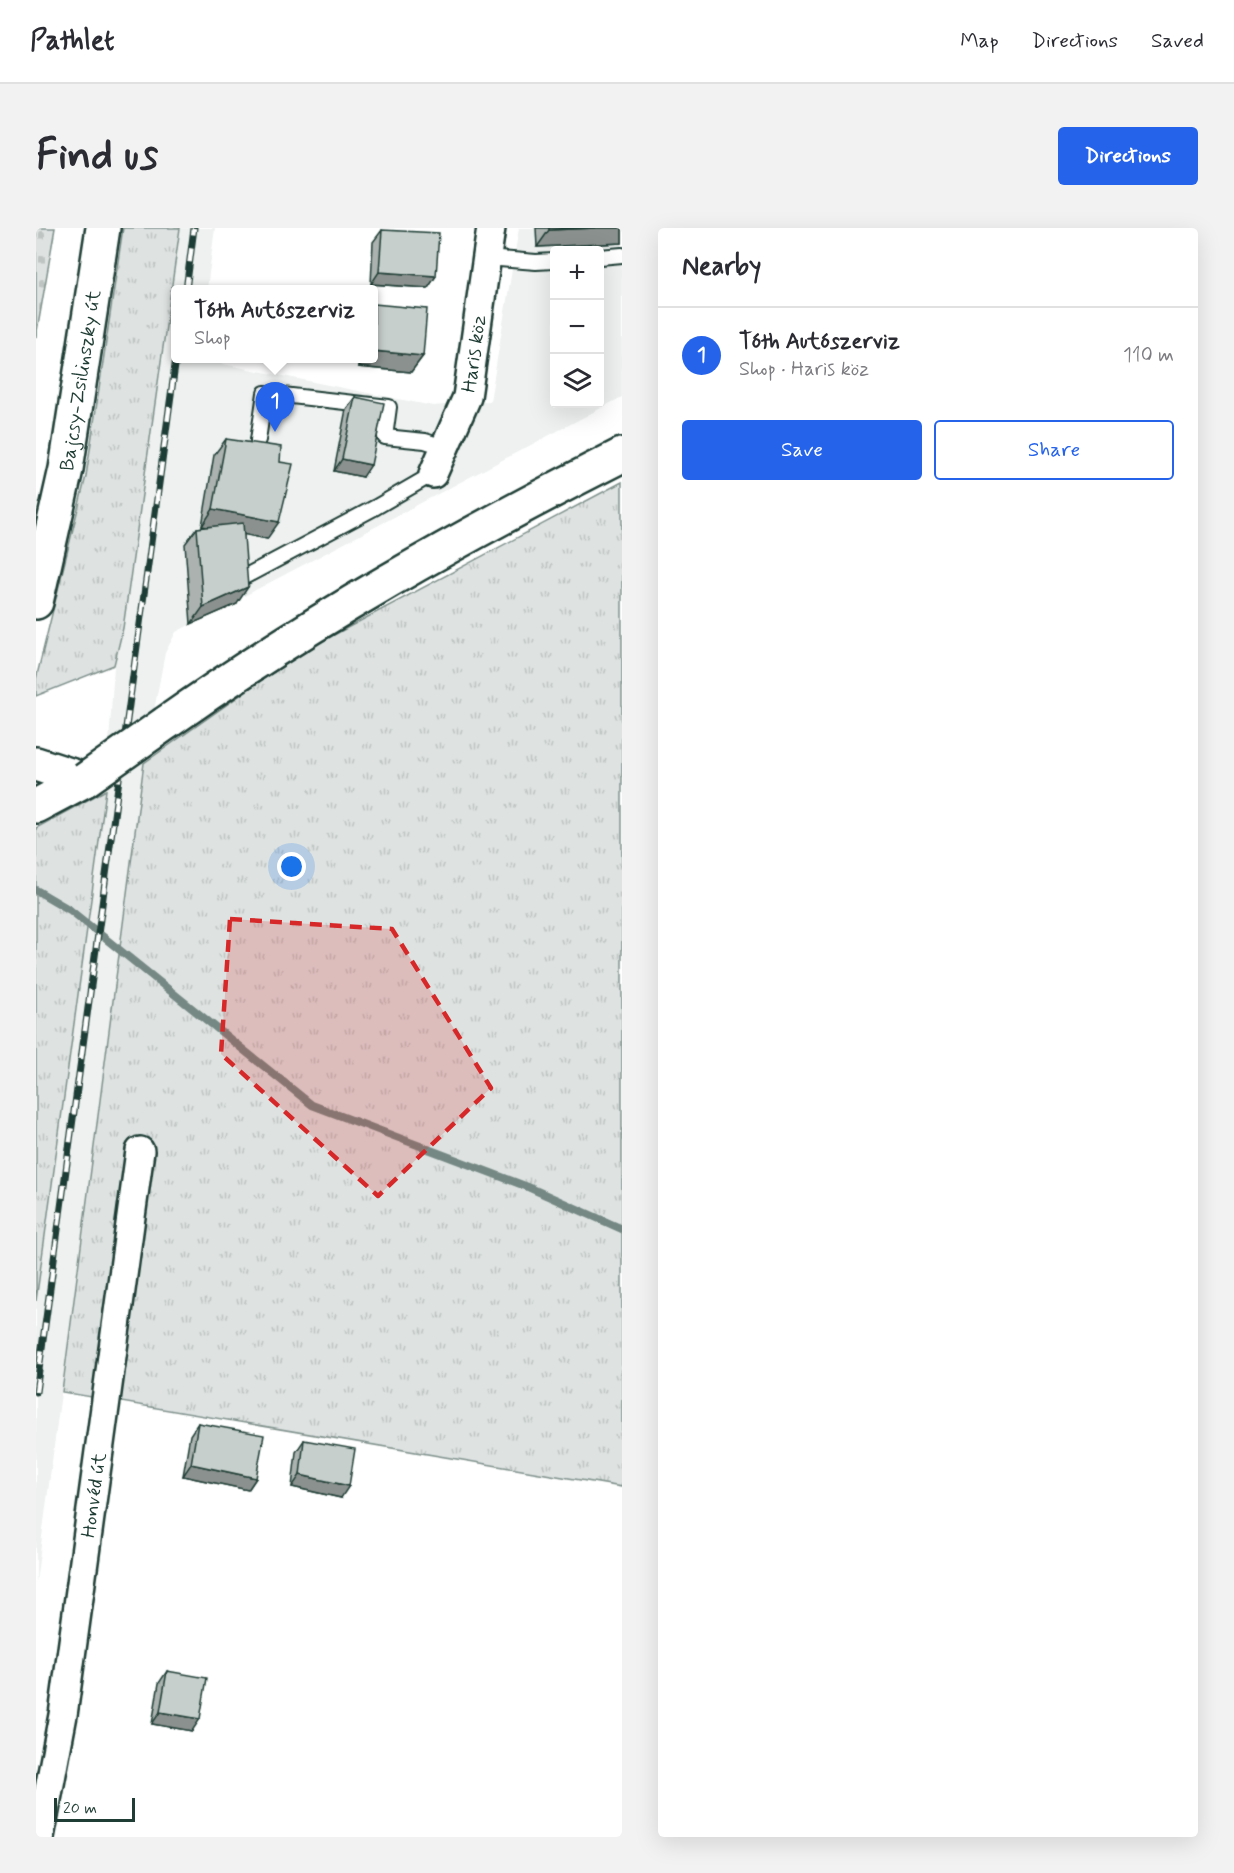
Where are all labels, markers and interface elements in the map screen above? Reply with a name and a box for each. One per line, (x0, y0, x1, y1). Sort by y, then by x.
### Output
text: Pathlet (30, 23, 114, 60)
text: Map (960, 27, 999, 55)
text: Directions (1032, 27, 1118, 55)
text: Saved (1151, 27, 1204, 55)
button: Directions (1058, 127, 1198, 185)
text: Find us (36, 129, 158, 184)
map controls (550, 246, 604, 408)
button: + (550, 246, 604, 300)
text: Nearby (682, 250, 761, 284)
popup (171, 285, 378, 363)
street label: Bajcsy-Zsilinszky út (54, 288, 108, 473)
text: Tóth Autószerviz (194, 297, 355, 325)
button: − (550, 300, 604, 354)
street label: Haris köz (456, 313, 494, 394)
text: Shop (194, 325, 231, 352)
text: Tóth Autószerviz (739, 328, 900, 356)
text: 1 (697, 342, 706, 369)
text: 110 m (1123, 342, 1174, 369)
button: layers (550, 354, 604, 408)
text: Shop · Haris köz (739, 356, 869, 383)
pin: 1 (256, 382, 294, 432)
button: Save (682, 420, 922, 480)
button: Share (934, 420, 1174, 480)
your location (277, 852, 306, 881)
street label: Honvéd út (75, 1451, 114, 1540)
scale bar (54, 1795, 135, 1822)
text: 20 m (63, 1798, 97, 1819)

